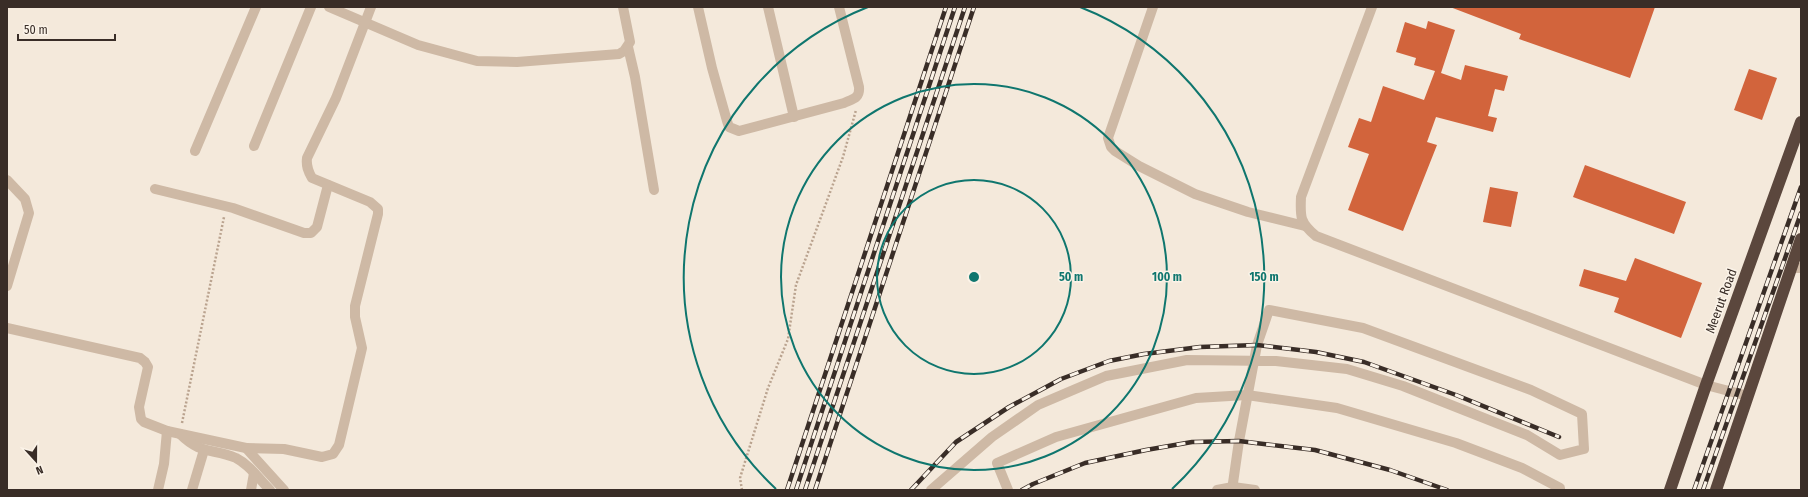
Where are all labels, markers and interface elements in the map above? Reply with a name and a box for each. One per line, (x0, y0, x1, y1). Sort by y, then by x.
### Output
scale bar (18, 16, 115, 42)
text: 50 m (24, 23, 48, 37)
street label: Meerut Road (1702, 267, 1740, 335)
centre of rings (967, 270, 981, 284)
text: 50 m (1059, 270, 1083, 284)
text: 100 m (1152, 270, 1182, 284)
text: 150 m (1249, 270, 1279, 284)
north arrow (16, 441, 56, 481)
text: N (34, 463, 45, 477)

